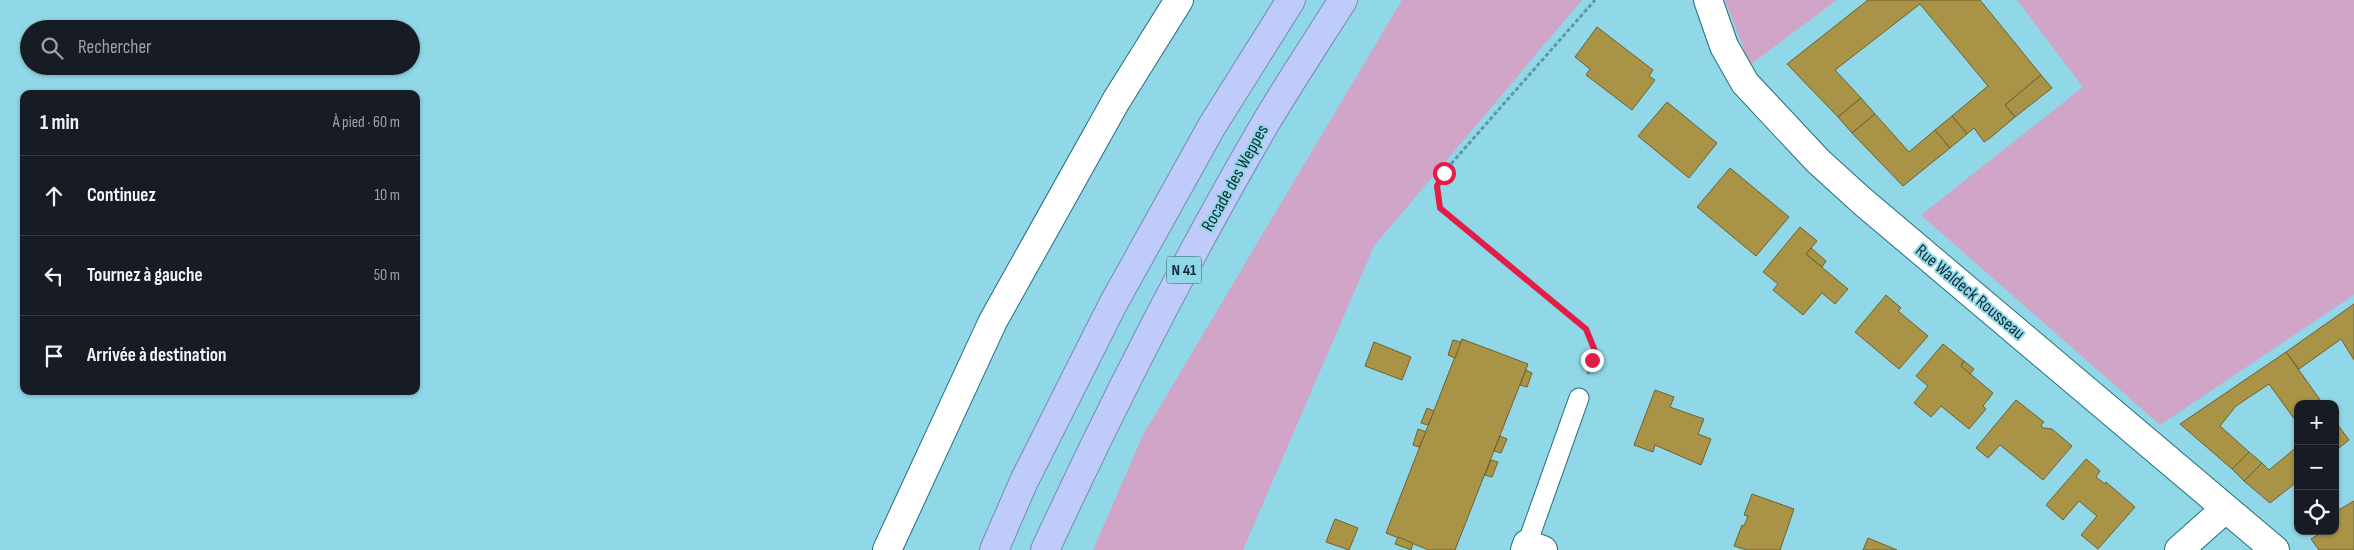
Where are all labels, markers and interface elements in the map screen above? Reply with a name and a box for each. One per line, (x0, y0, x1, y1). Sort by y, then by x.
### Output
search box (20, 20, 420, 75)
icon: search (38, 34, 66, 62)
text: Rechercher (78, 36, 152, 59)
text: 1 min (40, 110, 79, 135)
text: À pied · 60 m (333, 113, 400, 132)
street label: Rocade des Weppes (1197, 121, 1273, 235)
route start (1433, 162, 1456, 185)
icon: ahead (40, 182, 68, 210)
text: Continuez (87, 184, 156, 207)
text: 10 m (374, 186, 400, 205)
street label: Rue Waldeck Rousseau (1911, 240, 2029, 344)
road number: N 41 (1166, 256, 1202, 284)
icon: left (40, 262, 68, 290)
text: Tournez à gauche (87, 264, 203, 287)
text: 50 m (374, 266, 400, 285)
icon: arrive (40, 342, 68, 370)
text: Arrivée à destination (87, 344, 227, 367)
route end (1581, 349, 1604, 372)
map controls (2294, 400, 2339, 535)
button: + (2294, 400, 2339, 445)
button: − (2294, 445, 2339, 490)
button: locate (2294, 490, 2339, 535)

